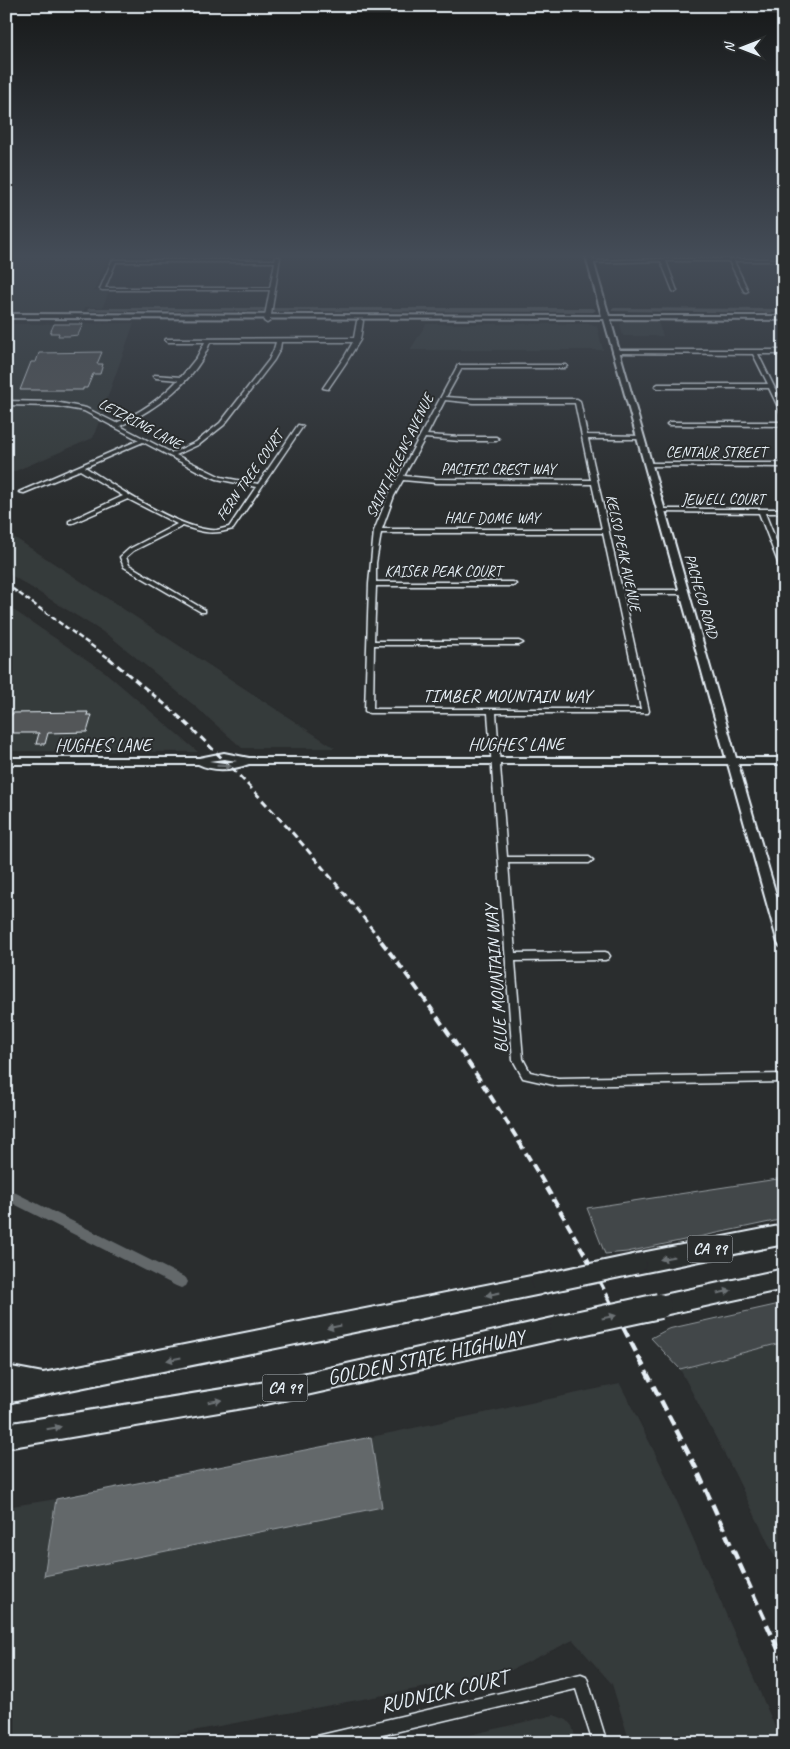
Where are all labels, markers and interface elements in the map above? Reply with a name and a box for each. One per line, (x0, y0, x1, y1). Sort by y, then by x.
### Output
north arrow (718, 22, 768, 72)
text: N (721, 41, 738, 52)
street label: SAINT HELENS AVENUE (362, 389, 439, 521)
street label: LETZRING LANE (95, 394, 187, 455)
street label: FERN TREE COURT (212, 424, 290, 524)
street label: CENTAUR STREET (666, 443, 770, 462)
street label: PACIFIC CREST WAY (441, 460, 559, 479)
street label: JEWELL COURT (681, 490, 767, 509)
street label: KELSO PEAK AVENUE (601, 493, 645, 615)
street label: HALF DOME WAY (445, 509, 543, 528)
street label: PACHECO ROAD (680, 552, 722, 642)
street label: KAISER PEAK COURT (384, 562, 506, 581)
street label: TIMBER MOUNTAIN WAY (423, 685, 595, 707)
street label: HUGHES LANE (468, 733, 566, 755)
street label: HUGHES LANE (55, 734, 153, 756)
one-way arrow (216, 762, 232, 770)
street label: BLUE MOUNTAIN WAY (480, 901, 512, 1054)
road number: CA 99 (688, 1236, 732, 1262)
one-way arrow (659, 1254, 675, 1262)
one-way arrow (716, 1288, 731, 1296)
one-way arrow (484, 1290, 500, 1298)
one-way arrow (602, 1313, 617, 1321)
street label: GOLDEN STATE HIGHWAY (325, 1323, 530, 1391)
one-way arrow (326, 1323, 341, 1331)
one-way arrow (167, 1355, 182, 1363)
road number: CA 99 (262, 1375, 308, 1402)
one-way arrow (207, 1397, 223, 1405)
one-way arrow (47, 1424, 63, 1432)
street label: RUDNICK COURT (378, 1663, 515, 1718)

